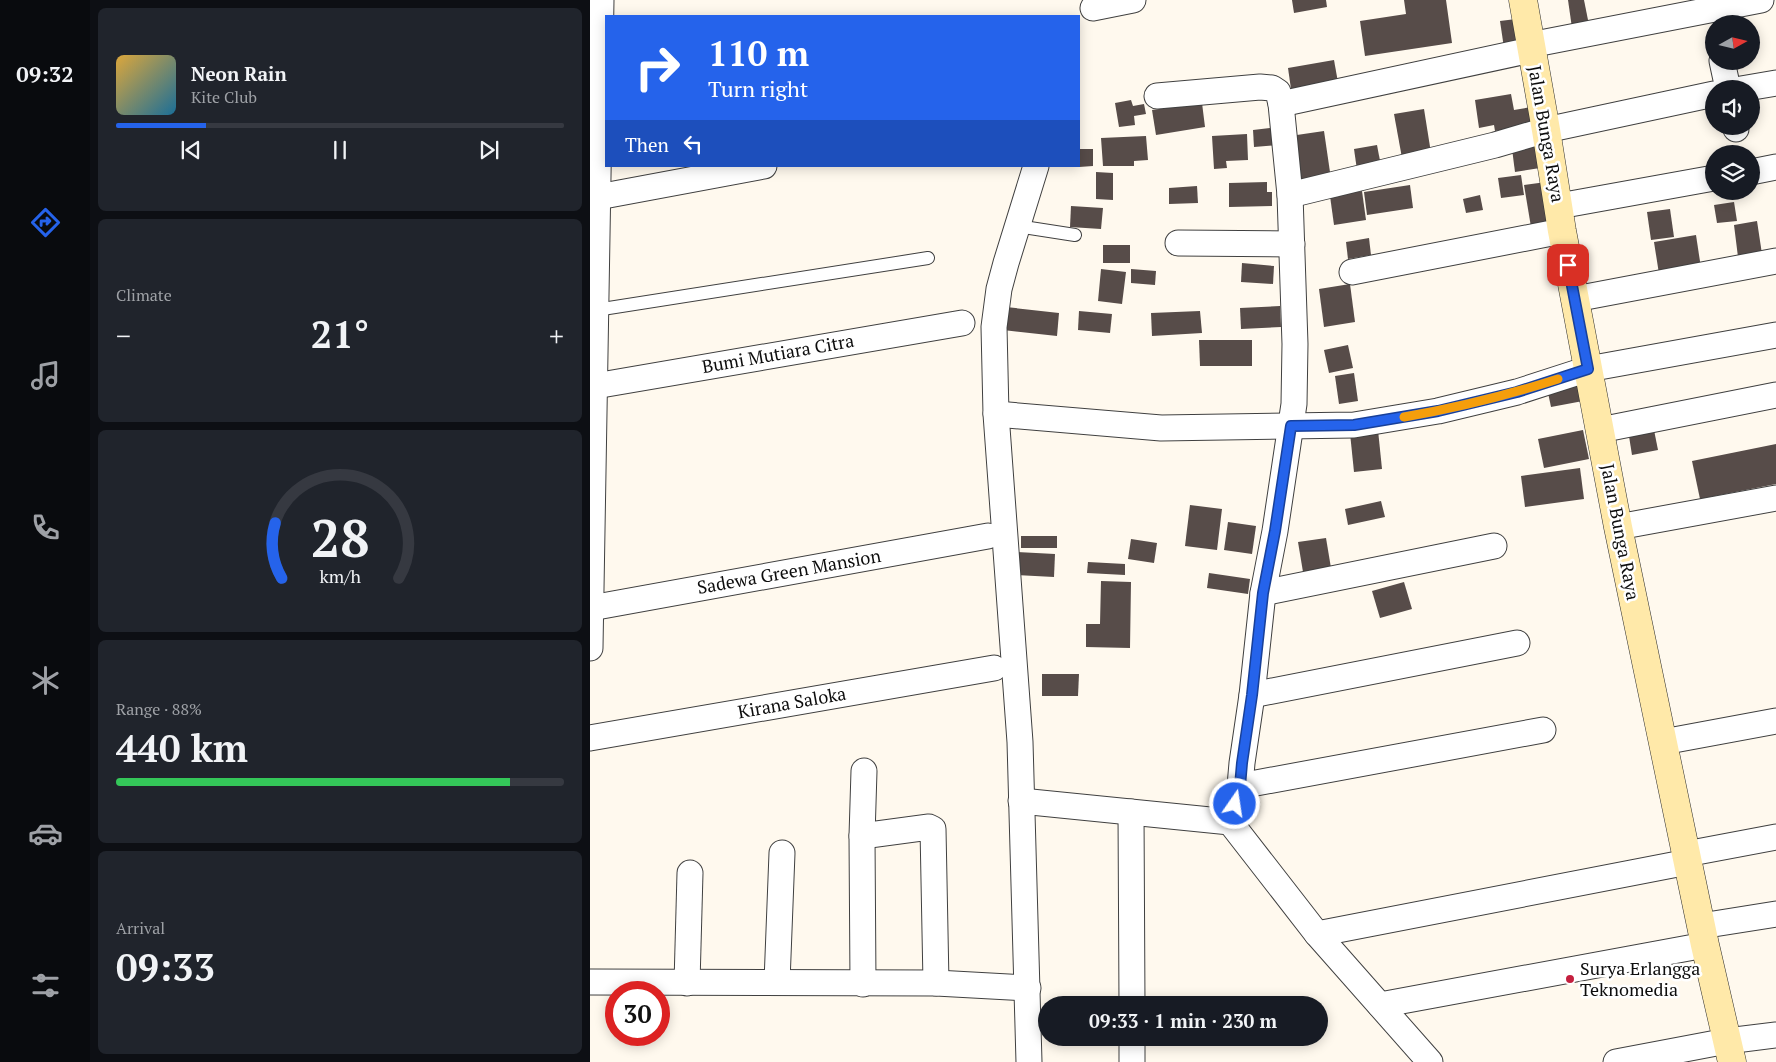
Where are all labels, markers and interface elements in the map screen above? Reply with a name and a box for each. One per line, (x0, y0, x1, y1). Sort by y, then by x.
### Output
north arrow (1705, 15, 1760, 70)
map controls (1705, 15, 1760, 200)
text: 110 m (708, 30, 809, 76)
icon: right (625, 35, 690, 100)
text: 09:32 (16, 59, 74, 88)
text: Neon Rain (191, 61, 287, 86)
street label: Jalan Bunga Raya (1523, 64, 1571, 204)
text: Turn right (708, 74, 808, 103)
button: sound (1705, 80, 1760, 135)
text: Kite Club (191, 86, 257, 108)
icon: left (679, 130, 707, 158)
text: Then (625, 132, 669, 157)
icon: previous (177, 136, 205, 164)
icon: pause (326, 136, 354, 164)
icon: next (475, 136, 503, 164)
button: layers (1705, 145, 1760, 200)
icon: directions (28, 205, 63, 240)
pin (1547, 244, 1589, 286)
icon: arrive (1554, 251, 1582, 279)
text: Climate (116, 284, 172, 306)
text: 21° (311, 309, 369, 359)
text: − (116, 317, 131, 354)
text: + (549, 317, 564, 354)
street label: Bumi Mutiara Citra (700, 328, 856, 378)
icon: music (28, 358, 63, 393)
street label: Jalan Bunga Raya (1596, 462, 1646, 602)
text: 28 (311, 503, 369, 572)
icon: phone (28, 510, 63, 545)
street label: Sadewa Green Mansion (695, 543, 883, 599)
text: km/h (319, 564, 361, 588)
icon: climate (28, 663, 63, 698)
street label: Kirana Saloka (736, 681, 848, 723)
text: Range · 88% (116, 698, 202, 720)
text: 440 km (116, 723, 248, 773)
position arrow (1208, 777, 1260, 829)
icon: car (28, 816, 63, 851)
text: Arrival (116, 917, 165, 939)
text: 09:33 (116, 942, 215, 992)
place label: Surya Erlangga Teknomedia (1580, 956, 1700, 1001)
icon: filters (28, 968, 63, 1003)
marker: Surya Erlangga Teknomedia (1564, 973, 1576, 985)
speed limit sign: 30 (605, 981, 670, 1046)
text: 09:33 · 1 min · 230 m (1089, 1008, 1277, 1033)

